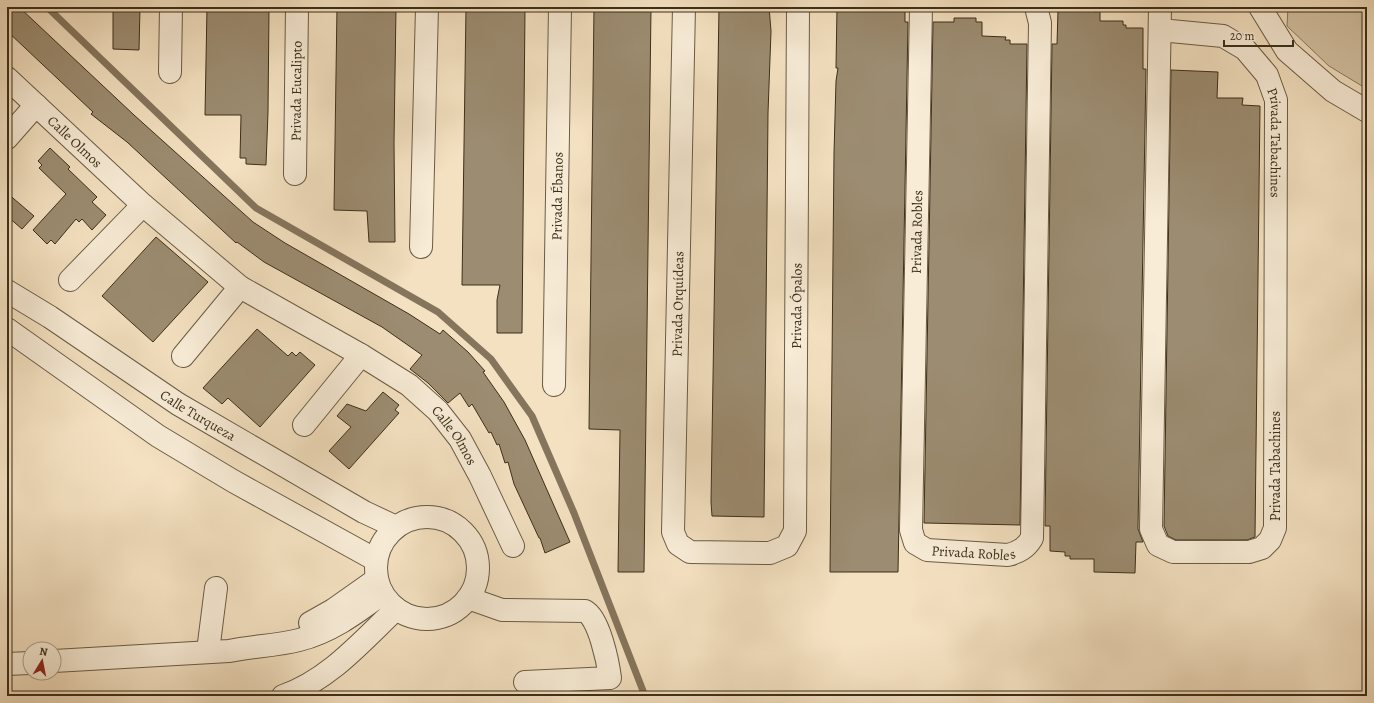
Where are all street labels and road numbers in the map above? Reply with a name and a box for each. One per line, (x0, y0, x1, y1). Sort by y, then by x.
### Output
street label: Privada Eucalipto (286, 41, 306, 141)
street label: Privada Tabachines (1263, 85, 1285, 198)
street label: Calle Olmos (43, 111, 107, 172)
street label: Privada Ébanos (547, 152, 567, 240)
street label: Privada Robles (907, 190, 927, 274)
street label: Privada Orquídeas (668, 251, 688, 357)
street label: Privada Ópalos (787, 263, 806, 349)
street label: Calle Turqueza (156, 385, 240, 445)
street label: Calle Olmos (428, 401, 482, 468)
street label: Privada Tabachines (1266, 411, 1285, 521)
street label: Privada Robles (931, 541, 1018, 565)

